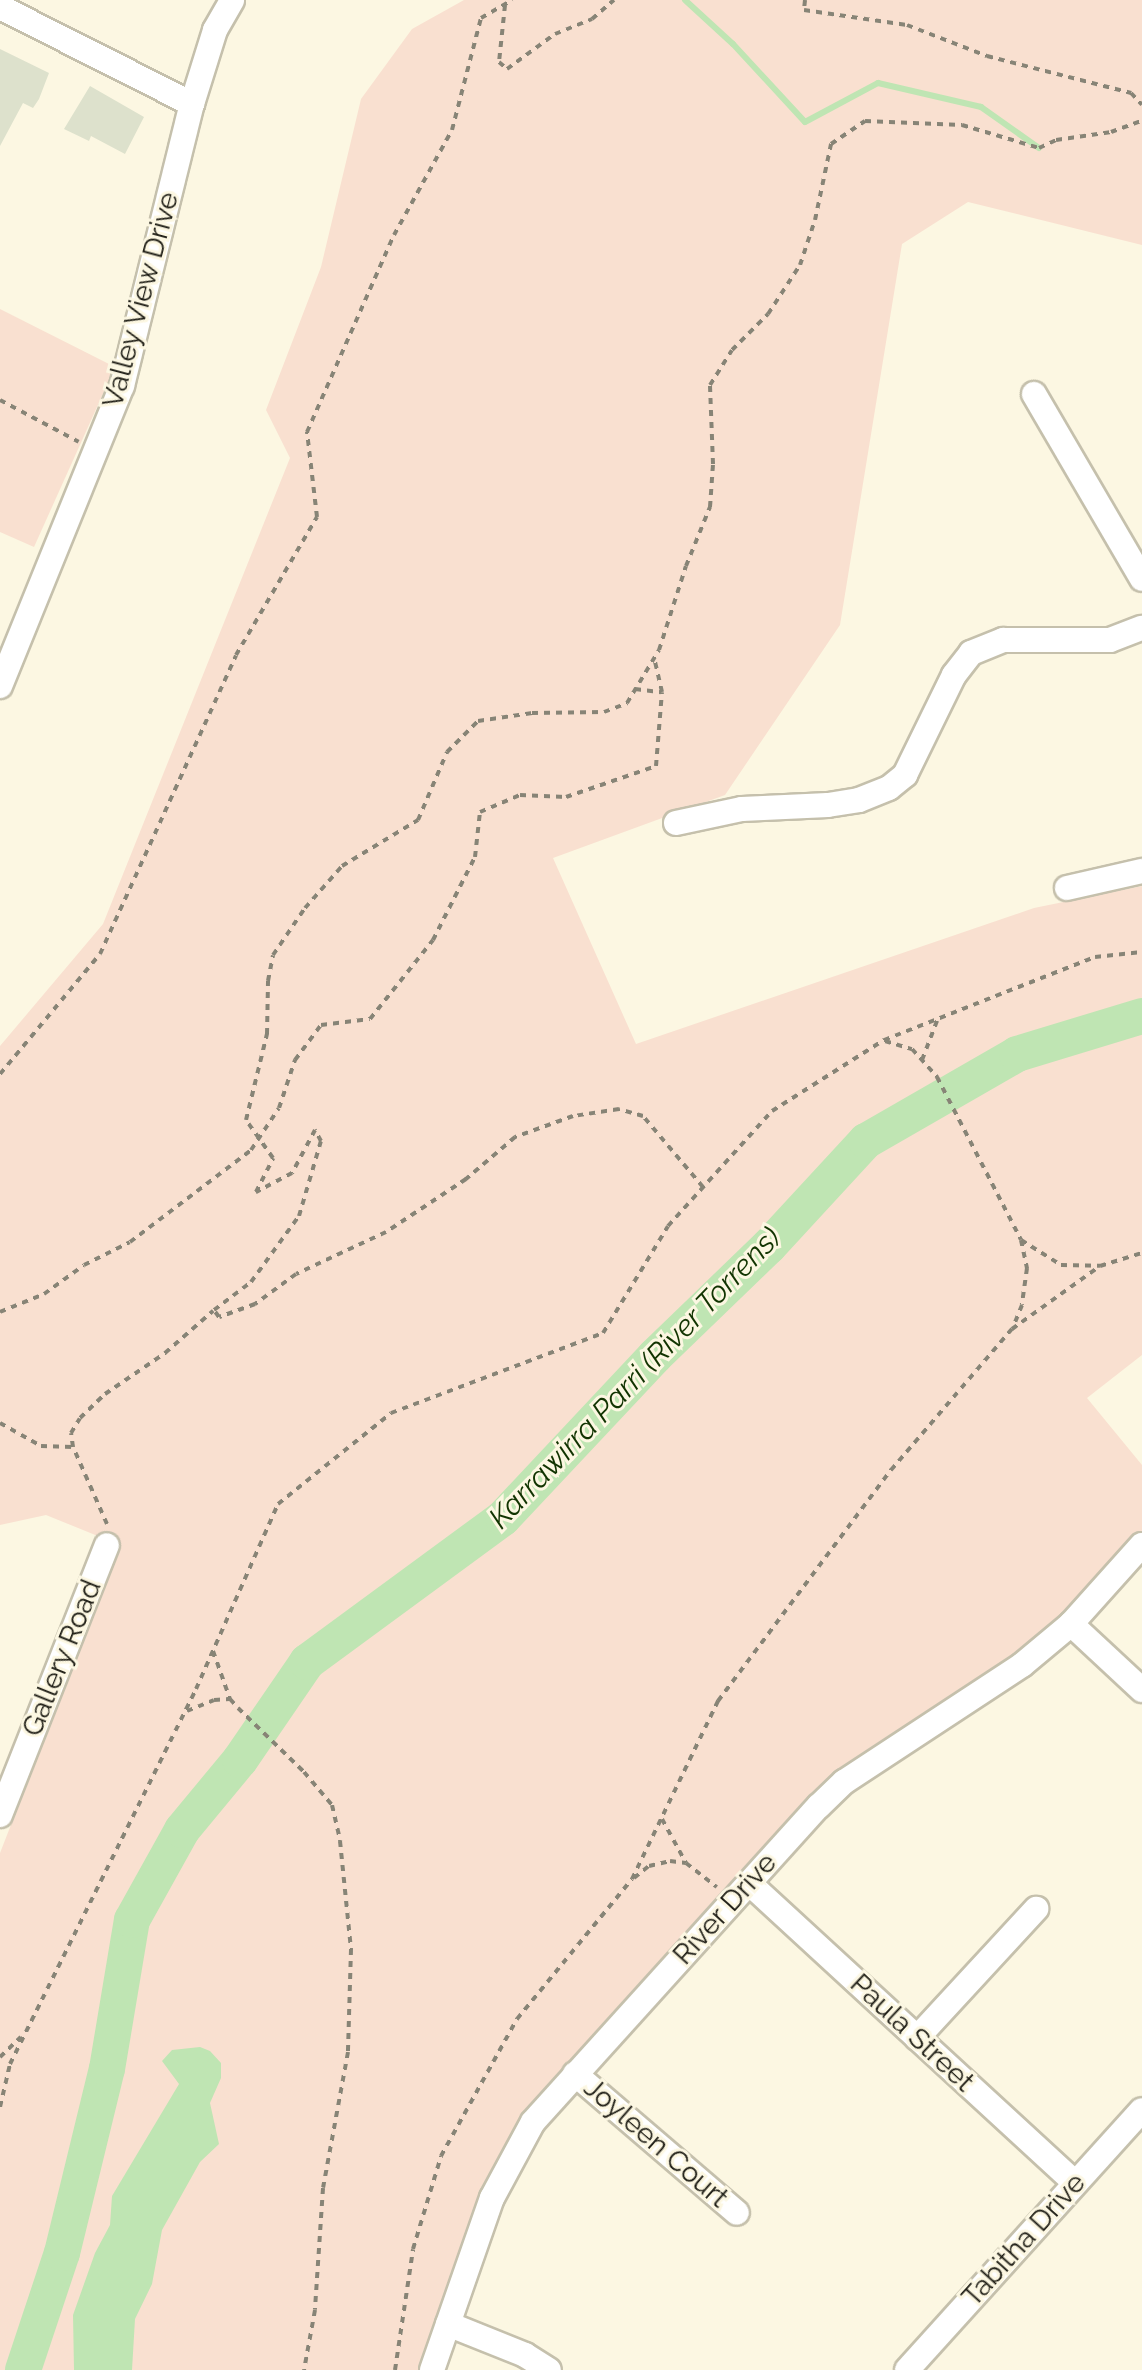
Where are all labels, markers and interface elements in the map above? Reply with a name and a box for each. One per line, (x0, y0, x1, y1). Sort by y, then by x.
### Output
street label: Valley View Drive (96, 187, 186, 413)
water label: Karrawirra Parri (River Torrens) (481, 1219, 789, 1537)
street label: Gallery Road (15, 1575, 109, 1741)
street label: River Drive (666, 1846, 784, 1972)
street label: Paula Street (843, 1967, 981, 2099)
street label: Joyleen Court (577, 2071, 735, 2215)
street label: Tabitha Drive (955, 2166, 1093, 2314)

